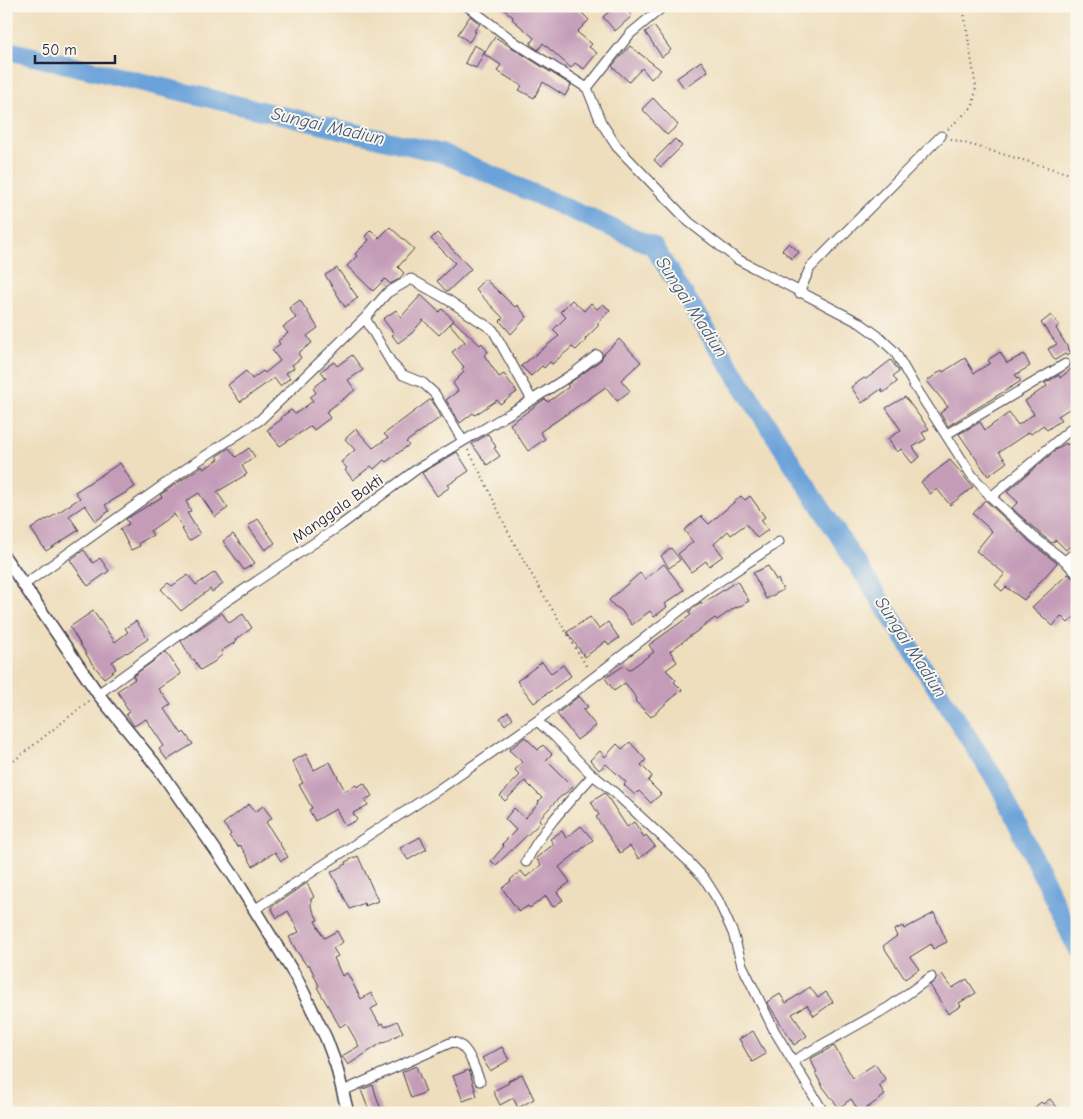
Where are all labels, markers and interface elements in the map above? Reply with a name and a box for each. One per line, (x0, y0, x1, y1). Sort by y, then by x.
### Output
scale bar (35, 32, 115, 64)
text: 50 m (42, 41, 77, 59)
water label: Sungai Madiun (269, 103, 387, 150)
water label: Sungai Madiun (651, 253, 732, 361)
street label: Manggala Bakti (289, 471, 387, 547)
water label: Sungai Madiun (870, 593, 951, 701)

